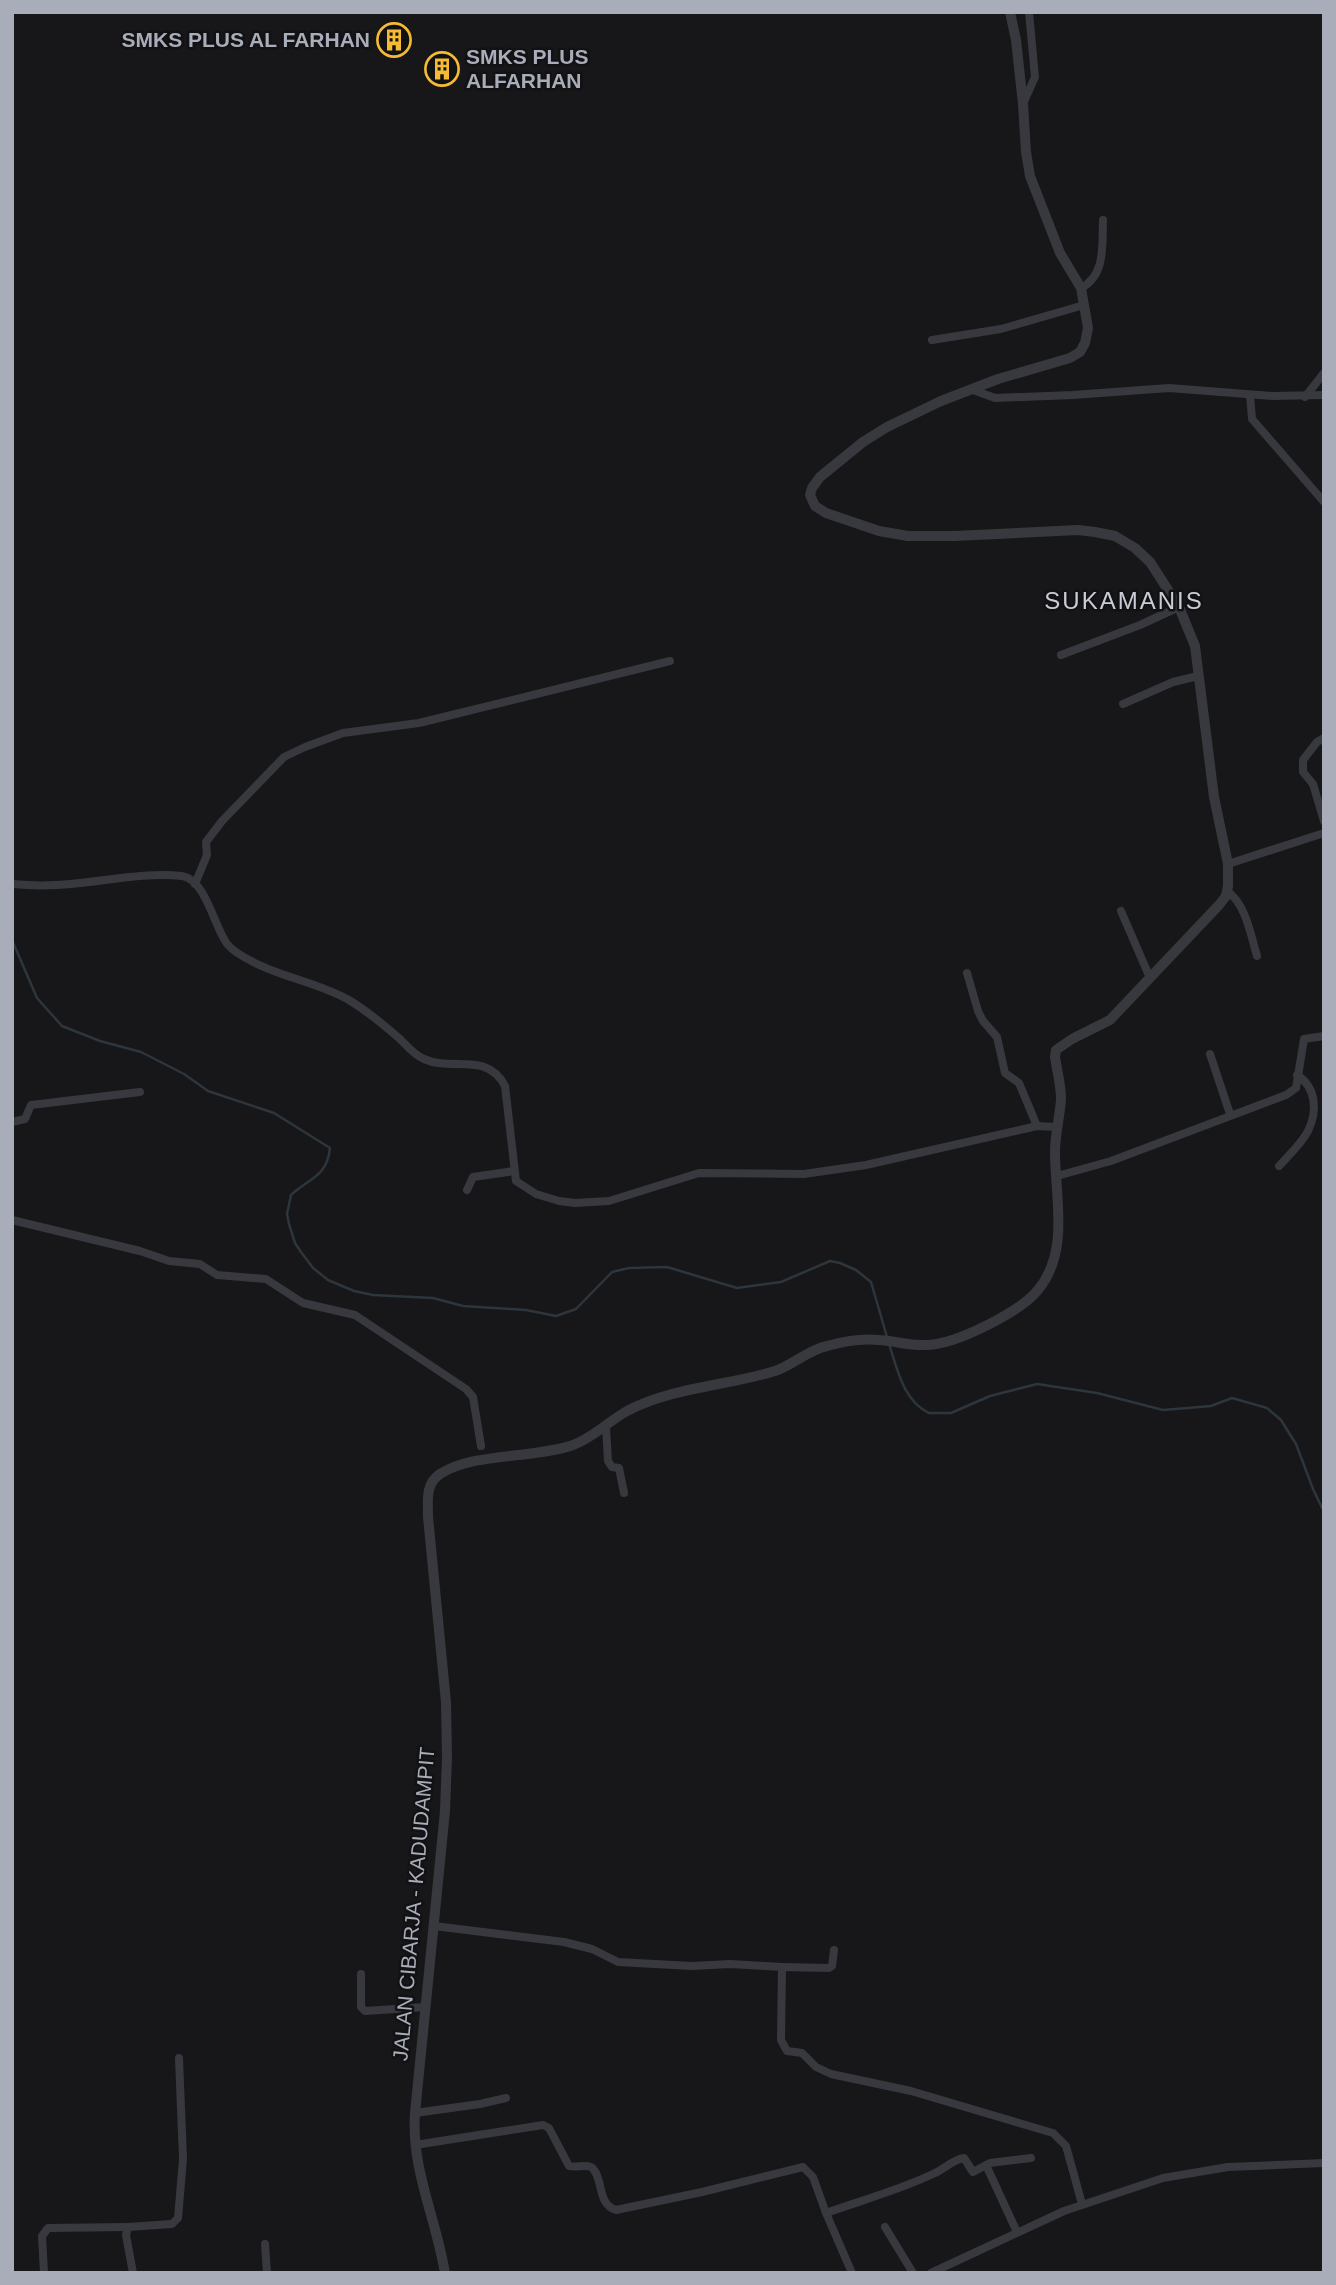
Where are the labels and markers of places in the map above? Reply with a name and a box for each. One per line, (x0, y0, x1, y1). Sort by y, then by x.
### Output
building icon: SMKS PLUS AL FARHAN (375, 21, 413, 59)
place label: SMKS PLUS AL FARHAN (121, 28, 370, 51)
place label: SMKS PLUS ALFARHAN (466, 45, 589, 92)
building icon: SMKS PLUS ALFARHAN (423, 50, 461, 88)

